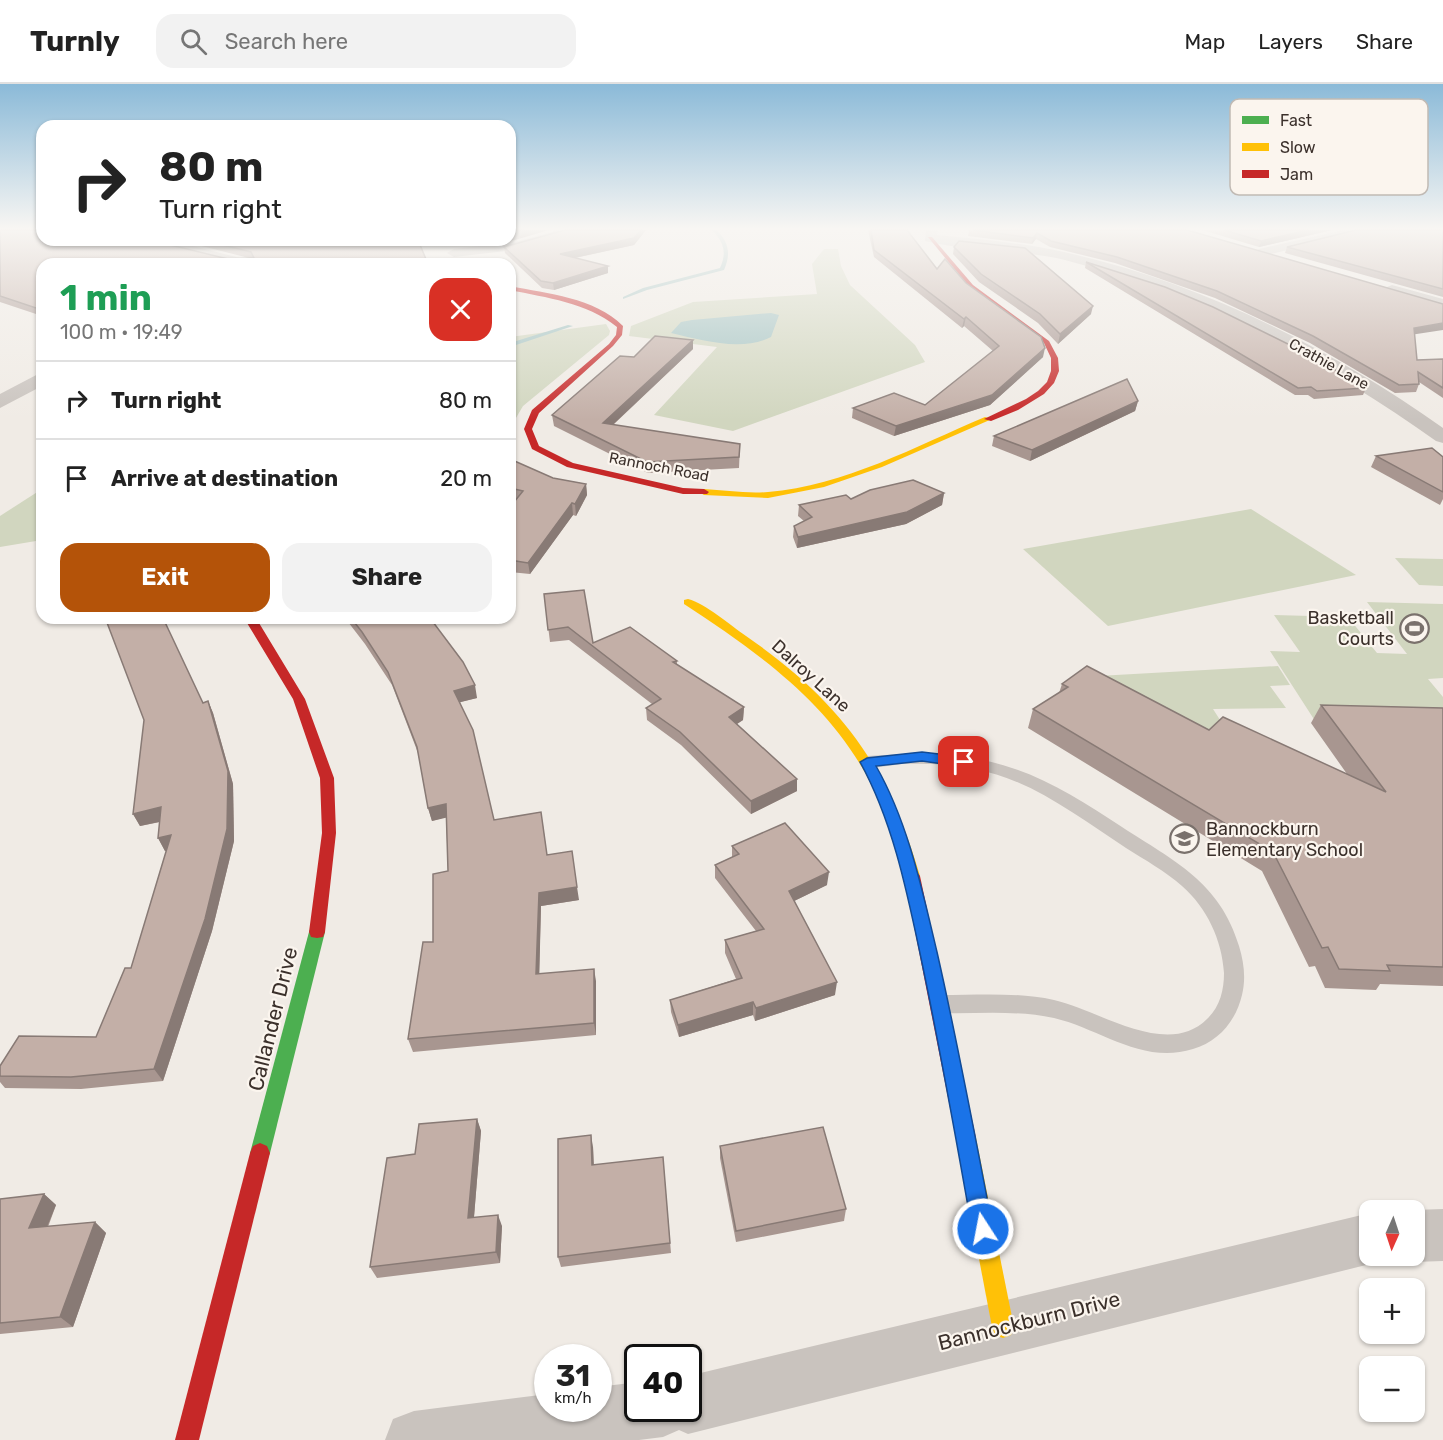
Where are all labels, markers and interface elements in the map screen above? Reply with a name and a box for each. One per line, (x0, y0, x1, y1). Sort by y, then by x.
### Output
search box (156, 14, 576, 68)
text: Turnly (30, 25, 120, 58)
icon: search (177, 25, 210, 58)
text: Search here (225, 28, 348, 55)
text: Map (1184, 29, 1225, 54)
text: Layers (1258, 29, 1323, 54)
text: Share (1356, 29, 1413, 54)
legend (1230, 99, 1428, 195)
text: Fast (1280, 111, 1312, 130)
text: Slow (1280, 138, 1316, 157)
text: 80 m (159, 142, 263, 192)
icon: right (60, 144, 138, 222)
text: Jam (1280, 165, 1313, 184)
text: Turn right (159, 193, 282, 225)
text: 1 min (60, 276, 152, 319)
button: close (429, 278, 492, 341)
text: 100 m · 19:49 (60, 320, 183, 344)
street label: Crathie Lane (1286, 335, 1372, 393)
icon: right (60, 384, 93, 417)
text: Turn right (111, 387, 221, 414)
text: 80 m (439, 387, 492, 414)
street label: Rannoch Road (607, 448, 711, 486)
icon: arrive (60, 462, 93, 495)
text: Arrive at destination (111, 465, 338, 492)
text: 20 m (440, 465, 492, 492)
button: Exit (60, 543, 270, 612)
button: Share (282, 543, 492, 612)
place label: Basketball Courts (1308, 607, 1394, 650)
sports icon: Basketball Courts (1399, 612, 1431, 644)
street label: Dalroy Lane (767, 635, 855, 717)
pin (938, 736, 989, 787)
icon: arrive (947, 745, 980, 778)
place label: Bannockburn Elementary School (1206, 818, 1363, 861)
school or university icon: Bannockburn Elementary School (1169, 823, 1201, 855)
street label: Callander Drive (243, 944, 302, 1093)
position arrow (951, 1197, 1015, 1261)
north arrow (1359, 1200, 1425, 1266)
map controls (1359, 1200, 1425, 1422)
button: + (1359, 1278, 1425, 1344)
street label: Bannockburn Drive (935, 1286, 1123, 1355)
speed limit sign: 40 (624, 1344, 702, 1422)
button: − (1359, 1356, 1425, 1422)
text: 31 (556, 1358, 590, 1394)
text: km/h (554, 1389, 592, 1407)

